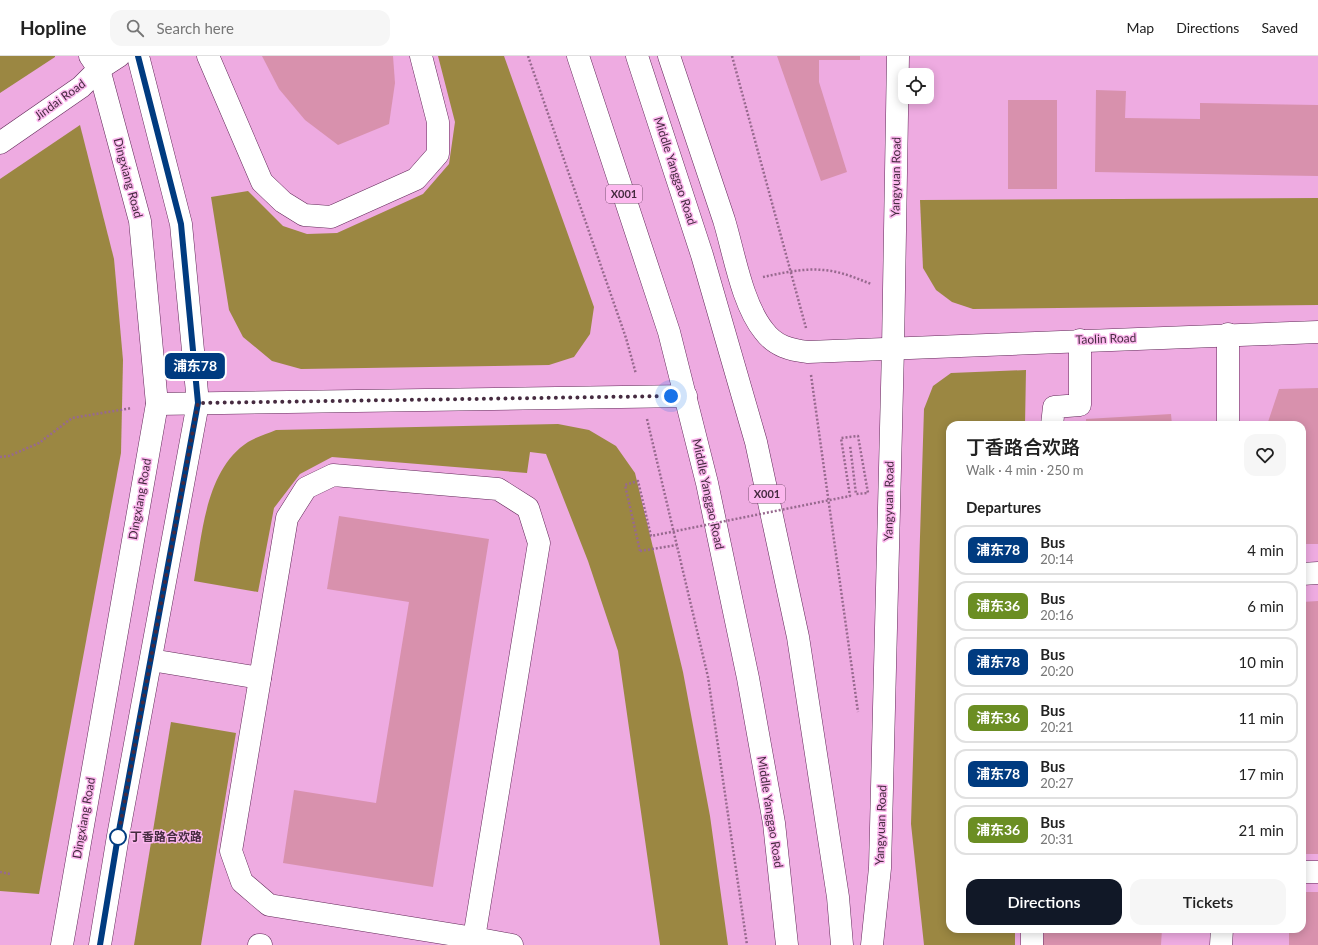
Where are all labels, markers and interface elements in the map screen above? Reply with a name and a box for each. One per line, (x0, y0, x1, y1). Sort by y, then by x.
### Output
search box (110, 10, 390, 46)
text: Hopline (20, 16, 86, 39)
icon: search (124, 17, 146, 39)
text: Search here (156, 19, 234, 37)
text: Map (1127, 19, 1154, 36)
text: Directions (1176, 19, 1239, 36)
text: Saved (1261, 19, 1298, 36)
map controls (898, 68, 934, 104)
button: locate (898, 68, 934, 104)
street label: Jindai Road (31, 76, 88, 123)
street label: Middle Yanggao Road (651, 115, 700, 227)
street label: Dingxiang Road (111, 136, 146, 220)
street label: Yangyuan Road (887, 137, 904, 217)
road number: X001 (606, 185, 642, 203)
street label: Taolin Road (1075, 330, 1137, 347)
line badge: 浦东78 (167, 353, 223, 379)
text: 浦东78 (173, 357, 217, 374)
your location (661, 386, 681, 406)
button: heart (1244, 434, 1286, 476)
text: 丁香路合欢路 (966, 435, 1080, 458)
street label: Middle Yanggao Road (689, 437, 728, 551)
street label: Dingxiang Road (125, 457, 154, 541)
street label: Yangyuan Road (880, 461, 897, 541)
text: Walk · 4 min · 250 m (966, 462, 1084, 478)
road number: X001 (749, 485, 785, 503)
text: Departures (966, 498, 1041, 516)
text: Bus (1040, 533, 1065, 551)
text: 浦东78 (976, 541, 1020, 558)
text: 4 min (1247, 541, 1284, 559)
text: 20:14 (1040, 551, 1074, 567)
text: Bus (1040, 589, 1065, 607)
text: 浦东36 (976, 597, 1020, 614)
text: 6 min (1247, 597, 1284, 615)
text: 20:16 (1040, 607, 1074, 623)
text: Bus (1040, 645, 1065, 663)
text: 浦东78 (976, 653, 1020, 670)
text: 10 min (1238, 653, 1284, 671)
text: 20:20 (1040, 663, 1074, 679)
text: Bus (1040, 701, 1065, 719)
text: 浦东36 (976, 709, 1020, 726)
text: 11 min (1238, 709, 1284, 727)
text: 20:21 (1040, 719, 1074, 735)
street label: Middle Yanggao Road (754, 755, 787, 869)
text: Bus (1040, 757, 1065, 775)
text: 浦东78 (976, 765, 1020, 782)
text: 17 min (1238, 765, 1284, 783)
text: 20:27 (1040, 775, 1074, 791)
street label: Dingxiang Road (69, 776, 98, 860)
street label: Yangyuan Road (872, 785, 889, 865)
text: Bus (1040, 813, 1065, 831)
text: 浦东36 (976, 821, 1020, 838)
text: 21 min (1238, 821, 1284, 839)
marker: 丁香路合欢路 (109, 828, 127, 846)
place label: 丁香路合欢路 (130, 829, 202, 844)
text: 20:31 (1040, 831, 1074, 847)
button: Directions (966, 879, 1122, 925)
button: Tickets (1130, 879, 1286, 925)

